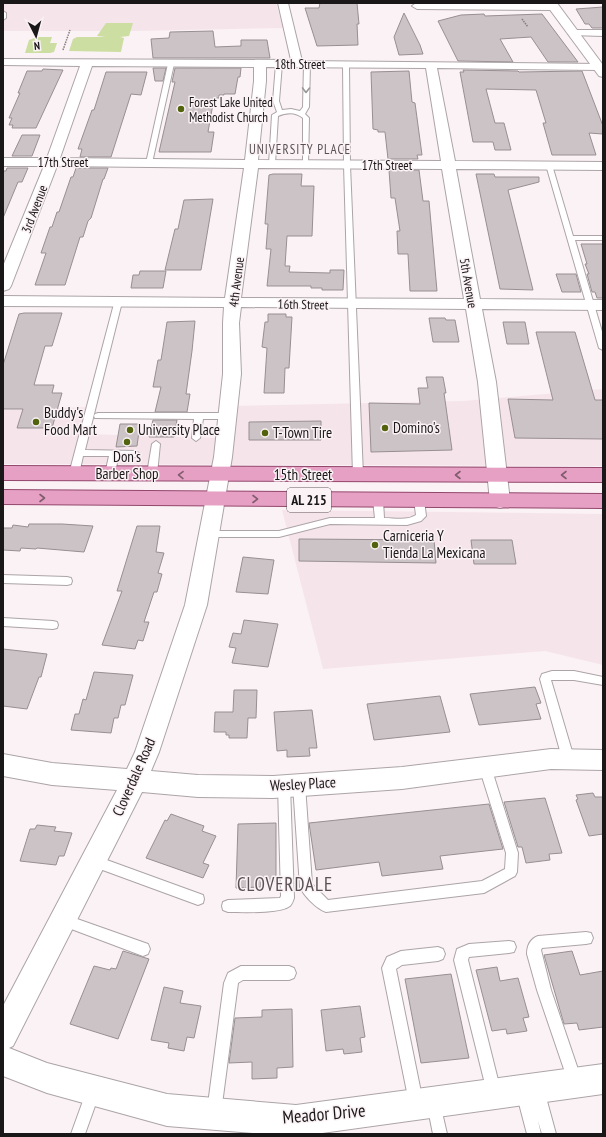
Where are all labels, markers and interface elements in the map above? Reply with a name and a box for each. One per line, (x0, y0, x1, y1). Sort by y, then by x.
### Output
north arrow (16, 16, 56, 56)
text: N (33, 39, 41, 53)
street label: 18th Street (275, 56, 326, 73)
one-way arrow (302, 87, 310, 93)
place label: Forest Lake United Methodist Church (189, 94, 273, 126)
marker: Forest Lake United Methodist Church (176, 104, 186, 114)
district label: UNIVERSITY PLACE (249, 141, 351, 158)
street label: 17th Street (38, 154, 89, 171)
street label: 17th Street (362, 157, 413, 174)
street label: 3rd Avenue (18, 183, 51, 236)
street label: 4th Avenue (225, 256, 248, 308)
street label: 5th Avenue (456, 257, 481, 309)
street label: 16th Street (278, 296, 329, 313)
place label: Buddy's Food Mart (44, 403, 97, 439)
marker: Buddy's Food Mart (31, 417, 41, 427)
place label: Domino's (393, 418, 440, 437)
place label: University Place (138, 420, 220, 439)
place label: T-Town Tire (273, 423, 332, 442)
marker: Domino's (380, 423, 390, 433)
marker: University Place (125, 425, 135, 435)
marker: T-Town Tire (260, 428, 270, 438)
marker: Don's Barber Shop (122, 437, 132, 447)
place label: Don's Barber Shop (95, 447, 159, 483)
street label: 15th Street (274, 465, 332, 484)
one-way arrow (178, 471, 184, 479)
one-way arrow (455, 471, 461, 479)
one-way arrow (561, 471, 567, 480)
road number: AL 215 (287, 488, 331, 512)
one-way arrow (39, 494, 45, 502)
one-way arrow (252, 495, 258, 503)
place label: Carniceria Y Tienda La Mexicana (383, 526, 485, 562)
marker: Carniceria Y Tienda La Mexicana (370, 540, 380, 550)
street label: Cloverdale Road (108, 735, 159, 819)
street label: Wesley Place (269, 772, 337, 795)
district label: CLOVERDALE (237, 872, 333, 896)
street label: Meador Drive (282, 1098, 366, 1129)

